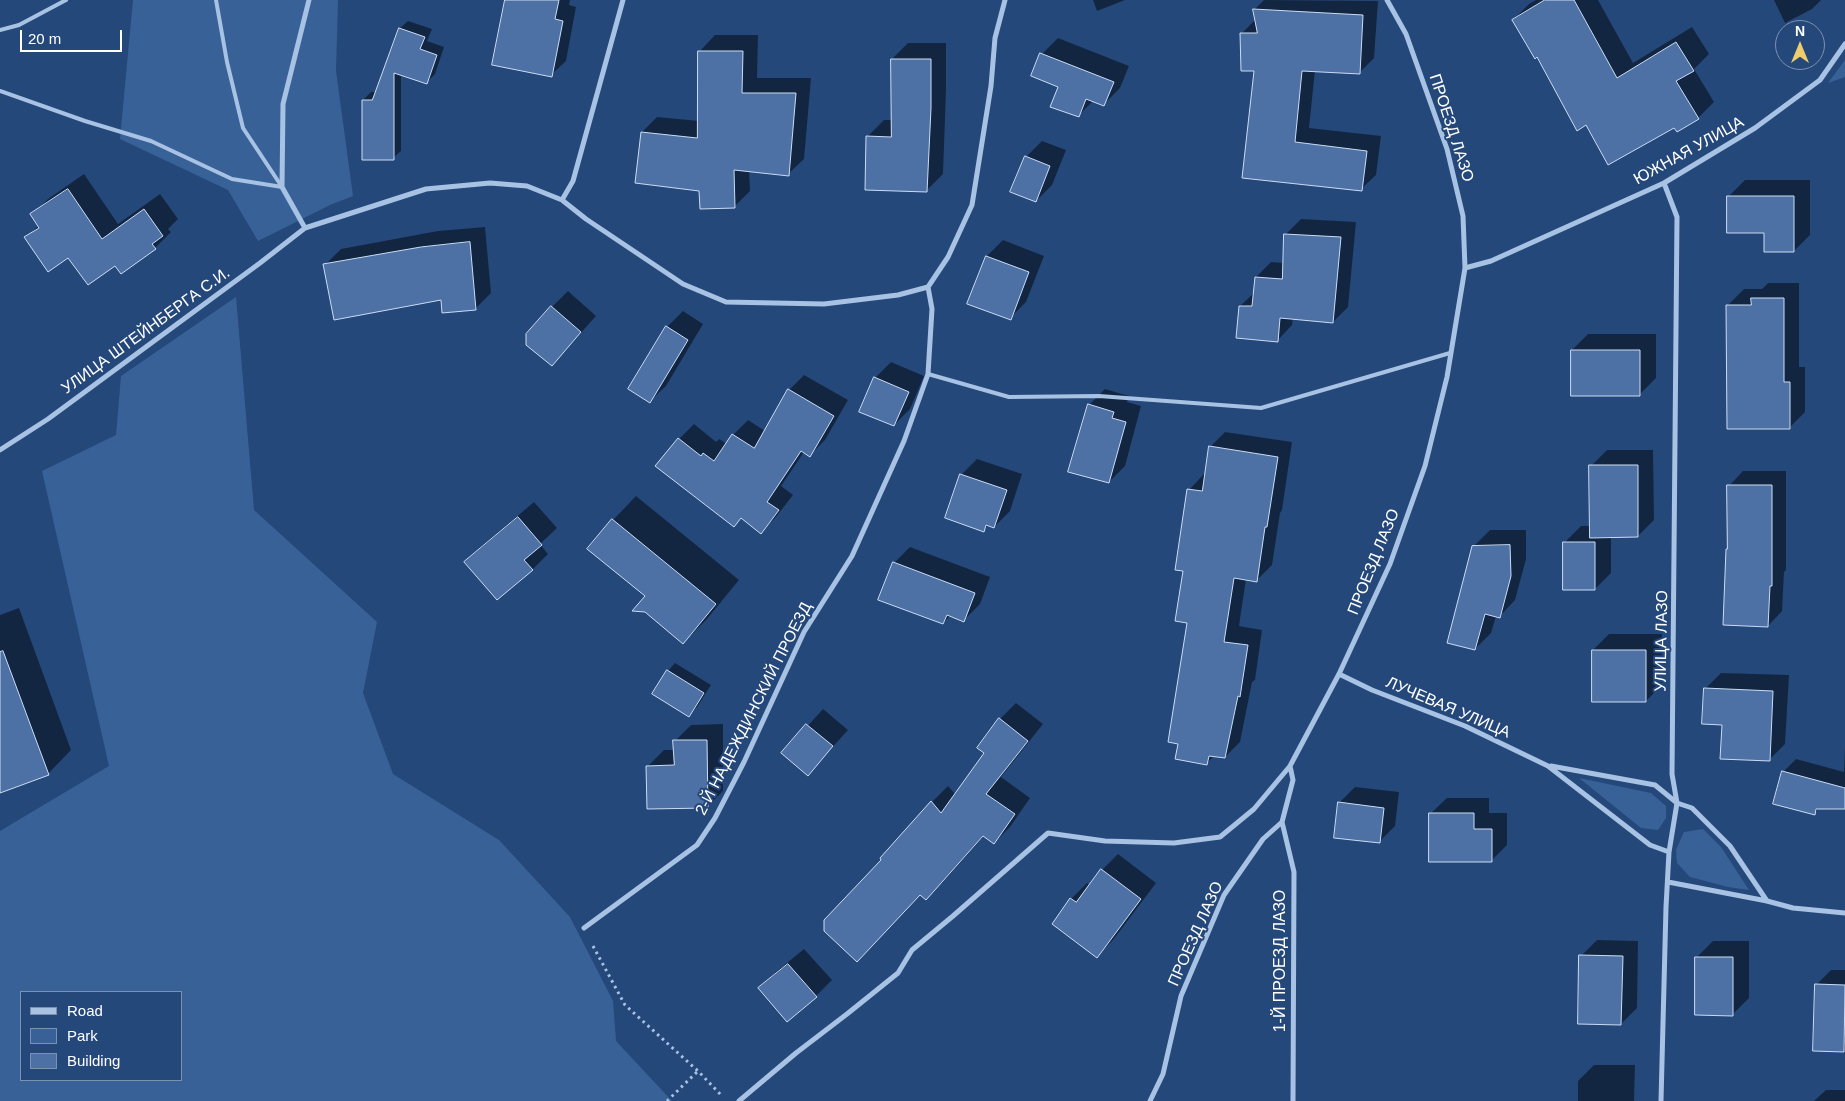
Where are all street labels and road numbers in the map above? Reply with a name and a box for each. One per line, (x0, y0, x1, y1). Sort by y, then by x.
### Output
street label: ПРОЕЗД ЛАЗО (1424, 72, 1478, 184)
street label: ЮЖНАЯ УЛИЦА (1631, 113, 1747, 189)
street label: УЛИЦА ШТЕЙНБЕРГА С.И. (58, 263, 234, 399)
street label: ПРОЕЗД ЛАЗО (1344, 506, 1404, 618)
street label: УЛИЦА ЛАЗО (1652, 590, 1672, 692)
street label: 2-Й НАДЕЖДИНСКИЙ ПРОЕЗД (692, 599, 816, 819)
street label: ЛУЧЕВАЯ УЛИЦА (1383, 673, 1513, 743)
street label: ПРОЕЗД ЛАЗО (1164, 879, 1228, 989)
street label: 1-Й ПРОЕЗД ЛАЗО (1271, 890, 1291, 1032)

